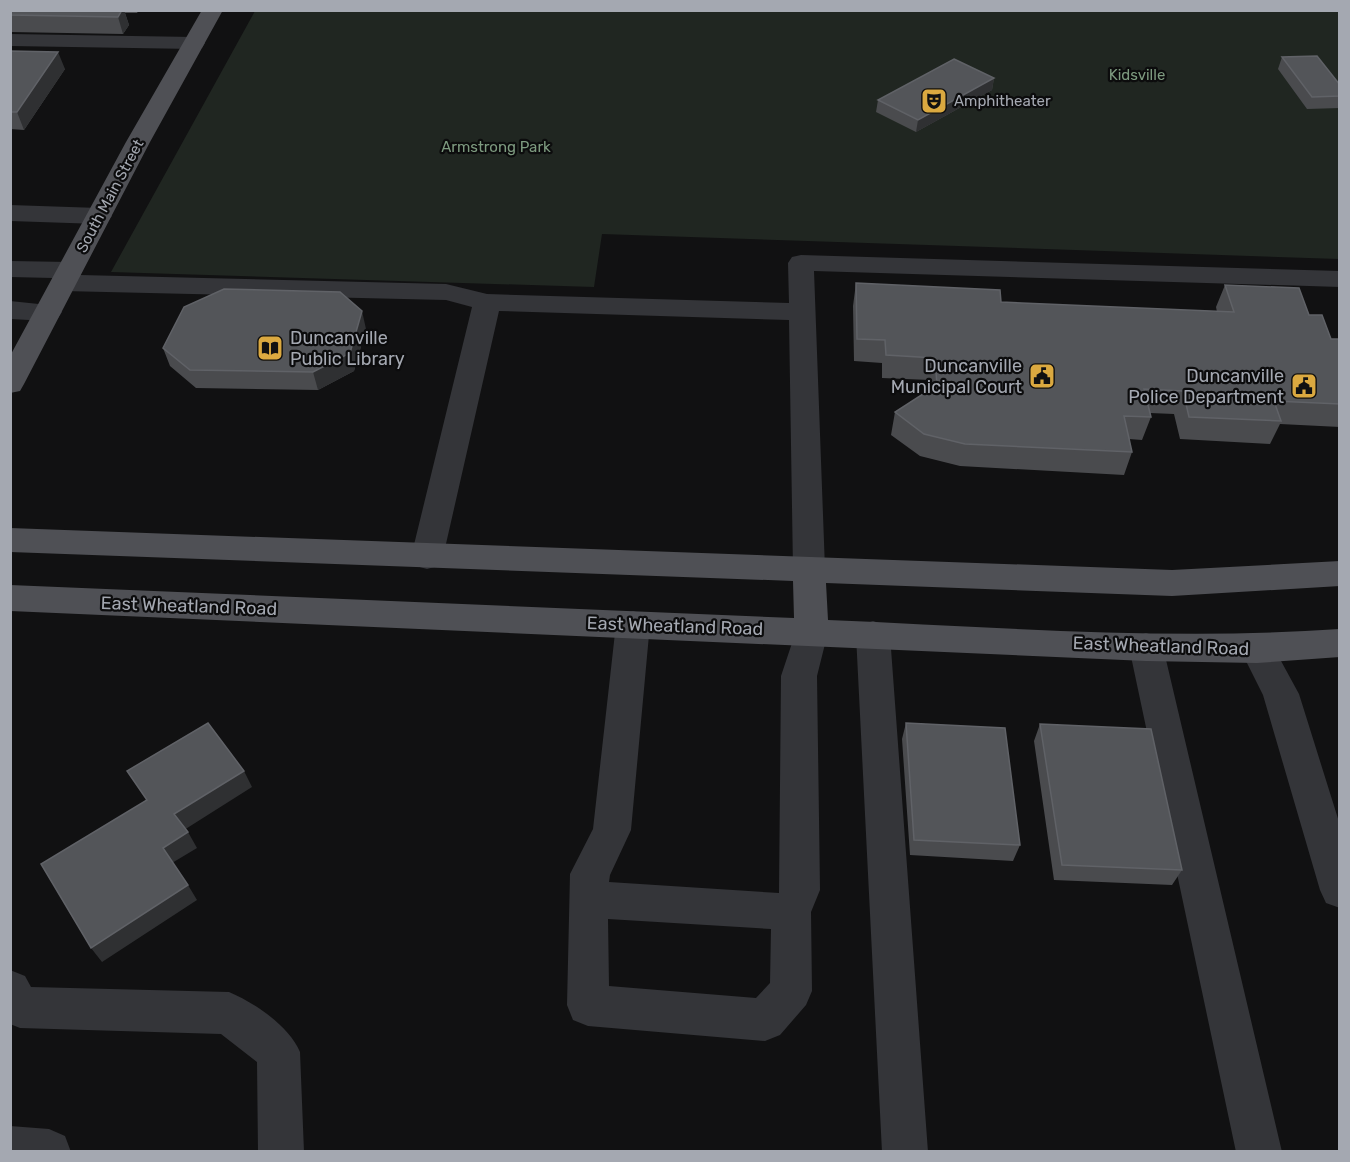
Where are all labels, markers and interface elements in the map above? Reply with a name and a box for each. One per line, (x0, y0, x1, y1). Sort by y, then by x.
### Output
park label: Kidsville (1109, 66, 1165, 84)
theatre icon: Amphitheater (919, 86, 949, 116)
place label: Amphitheater (954, 92, 1051, 110)
street label: South Main Street (73, 136, 147, 256)
park label: Armstrong Park (441, 138, 551, 156)
place label: Duncanville Public Library (290, 327, 405, 370)
library icon: Duncanville Public Library (255, 333, 285, 363)
place label: Duncanville Municipal Court (891, 355, 1022, 398)
public building icon: Duncanville Municipal Court (1027, 361, 1057, 391)
place label: Duncanville Police Department (1128, 365, 1284, 408)
public building icon: Duncanville Police Department (1289, 371, 1319, 401)
street label: East Wheatland Road (100, 592, 278, 620)
street label: East Wheatland Road (586, 612, 764, 640)
street label: East Wheatland Road (1072, 632, 1250, 660)

